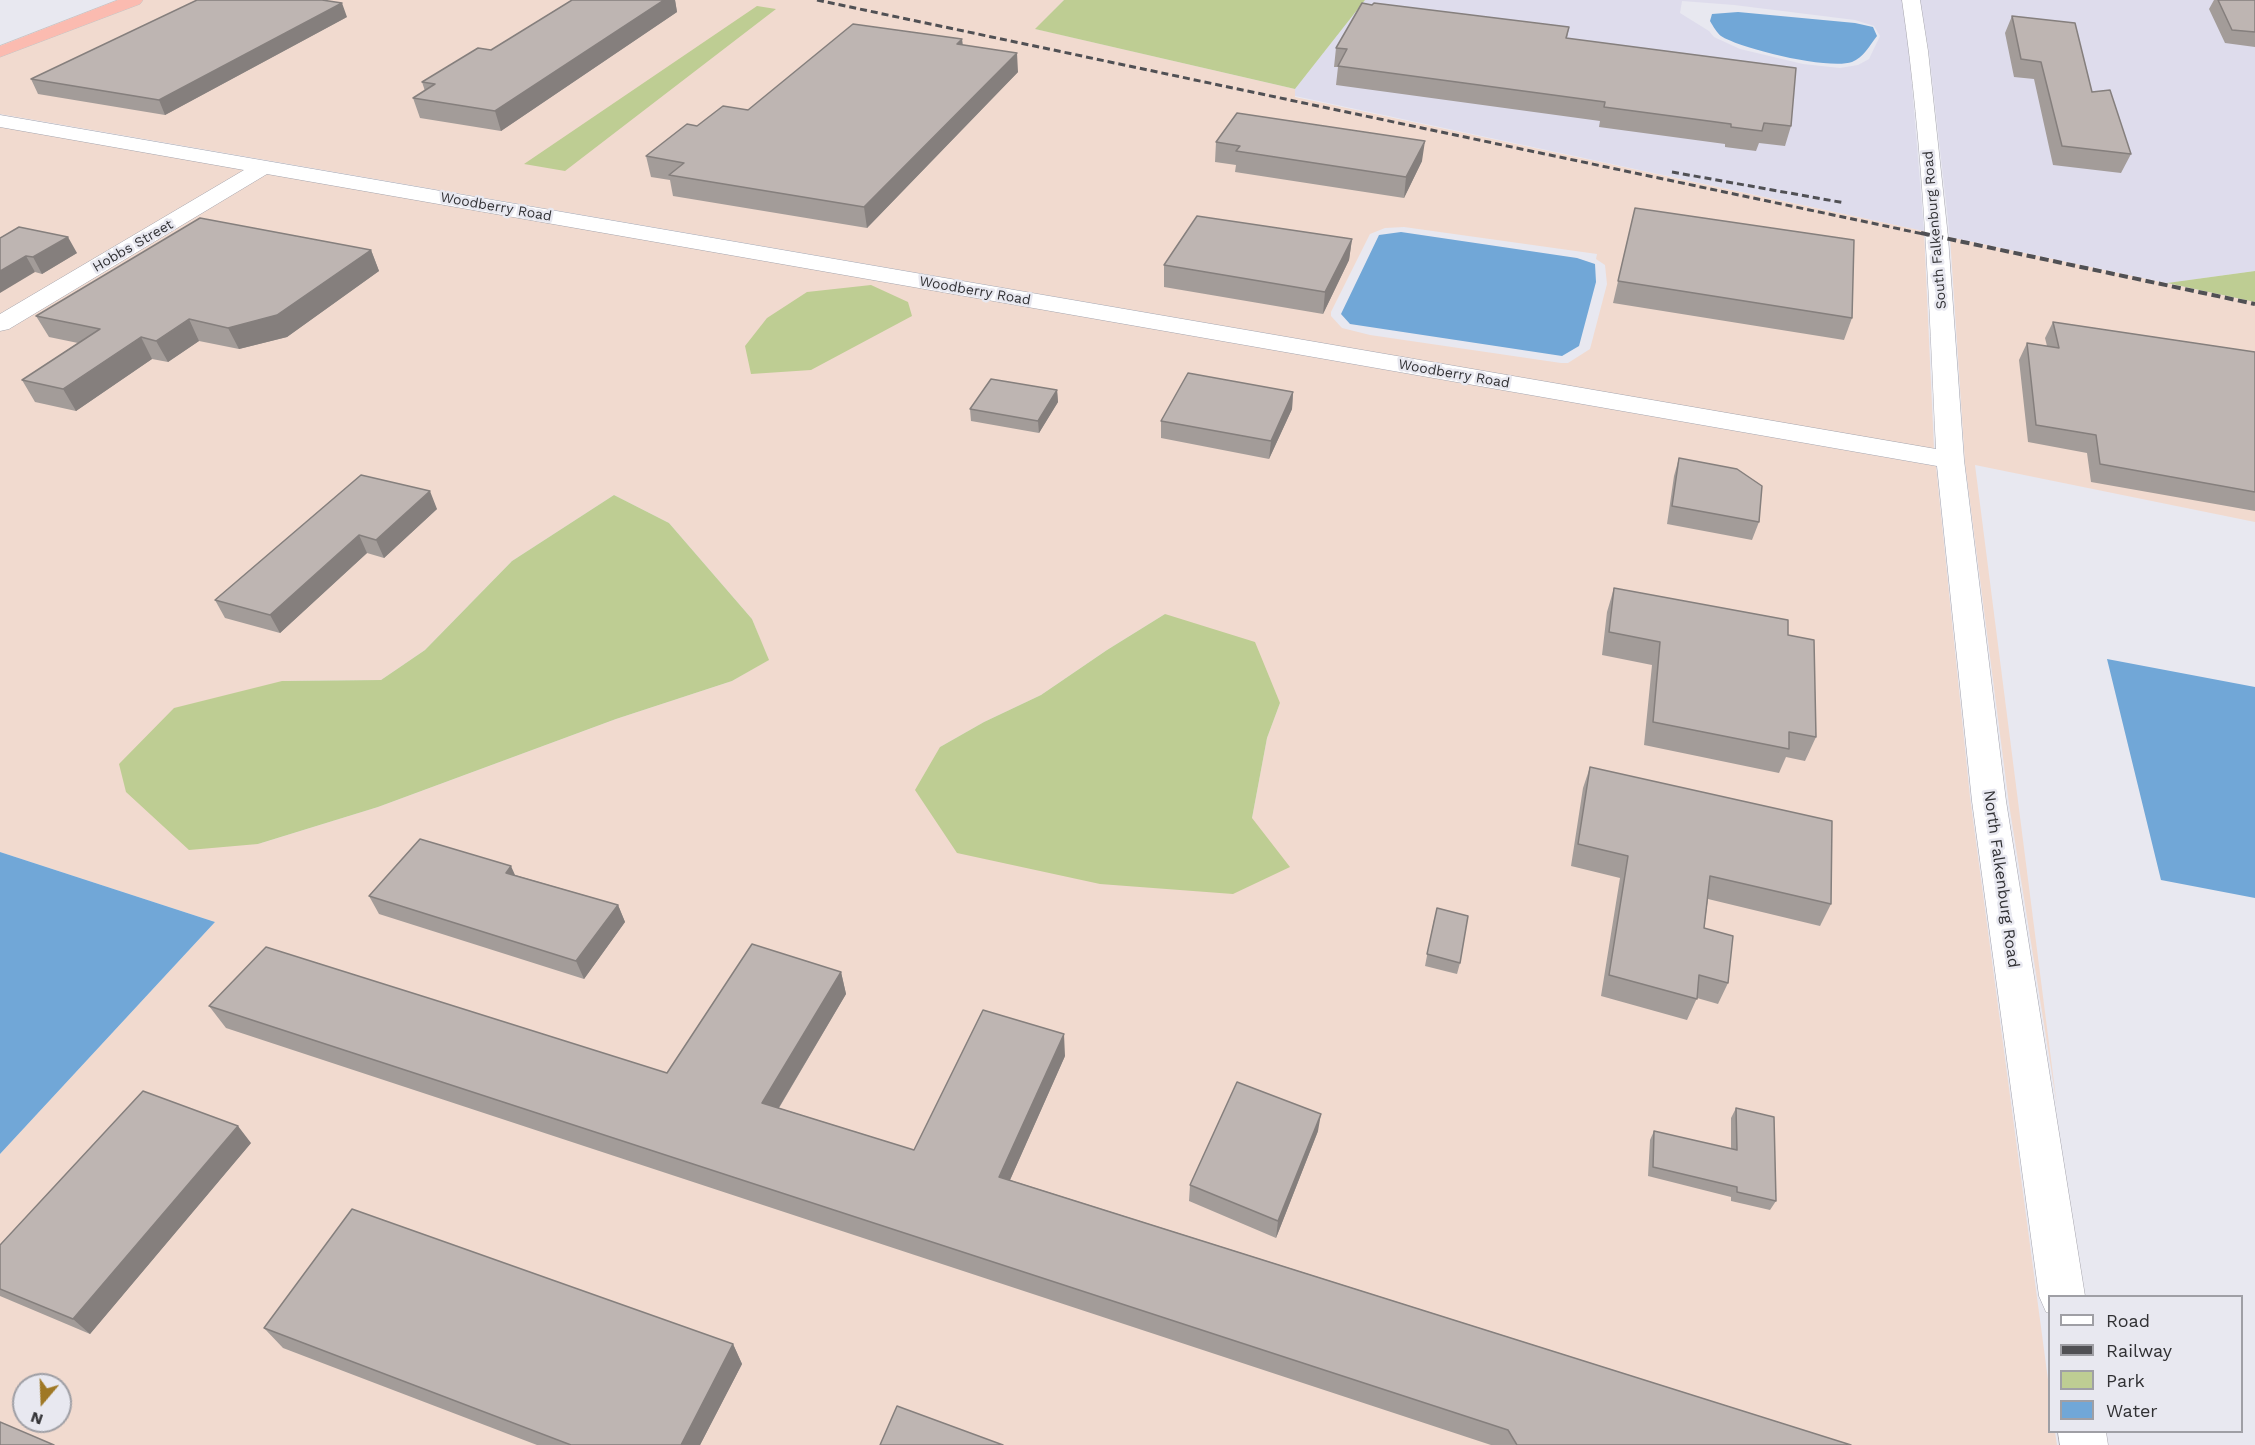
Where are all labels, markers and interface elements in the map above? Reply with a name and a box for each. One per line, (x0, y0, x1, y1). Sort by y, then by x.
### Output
street label: South Falkenburg Road (1920, 150, 1950, 310)
street label: Woodberry Road (439, 189, 553, 225)
street label: Hobbs Street (90, 216, 176, 276)
street label: Woodberry Road (918, 273, 1032, 309)
street label: Woodberry Road (1397, 356, 1511, 392)
street label: North Falkenburg Road (1979, 789, 2023, 969)
legend (2048, 1295, 2243, 1433)
text: Road (2106, 1310, 2150, 1331)
text: Railway (2106, 1340, 2172, 1361)
text: Park (2106, 1370, 2145, 1391)
north arrow (12, 1373, 72, 1433)
text: Water (2106, 1400, 2158, 1421)
text: N (28, 1408, 45, 1430)

